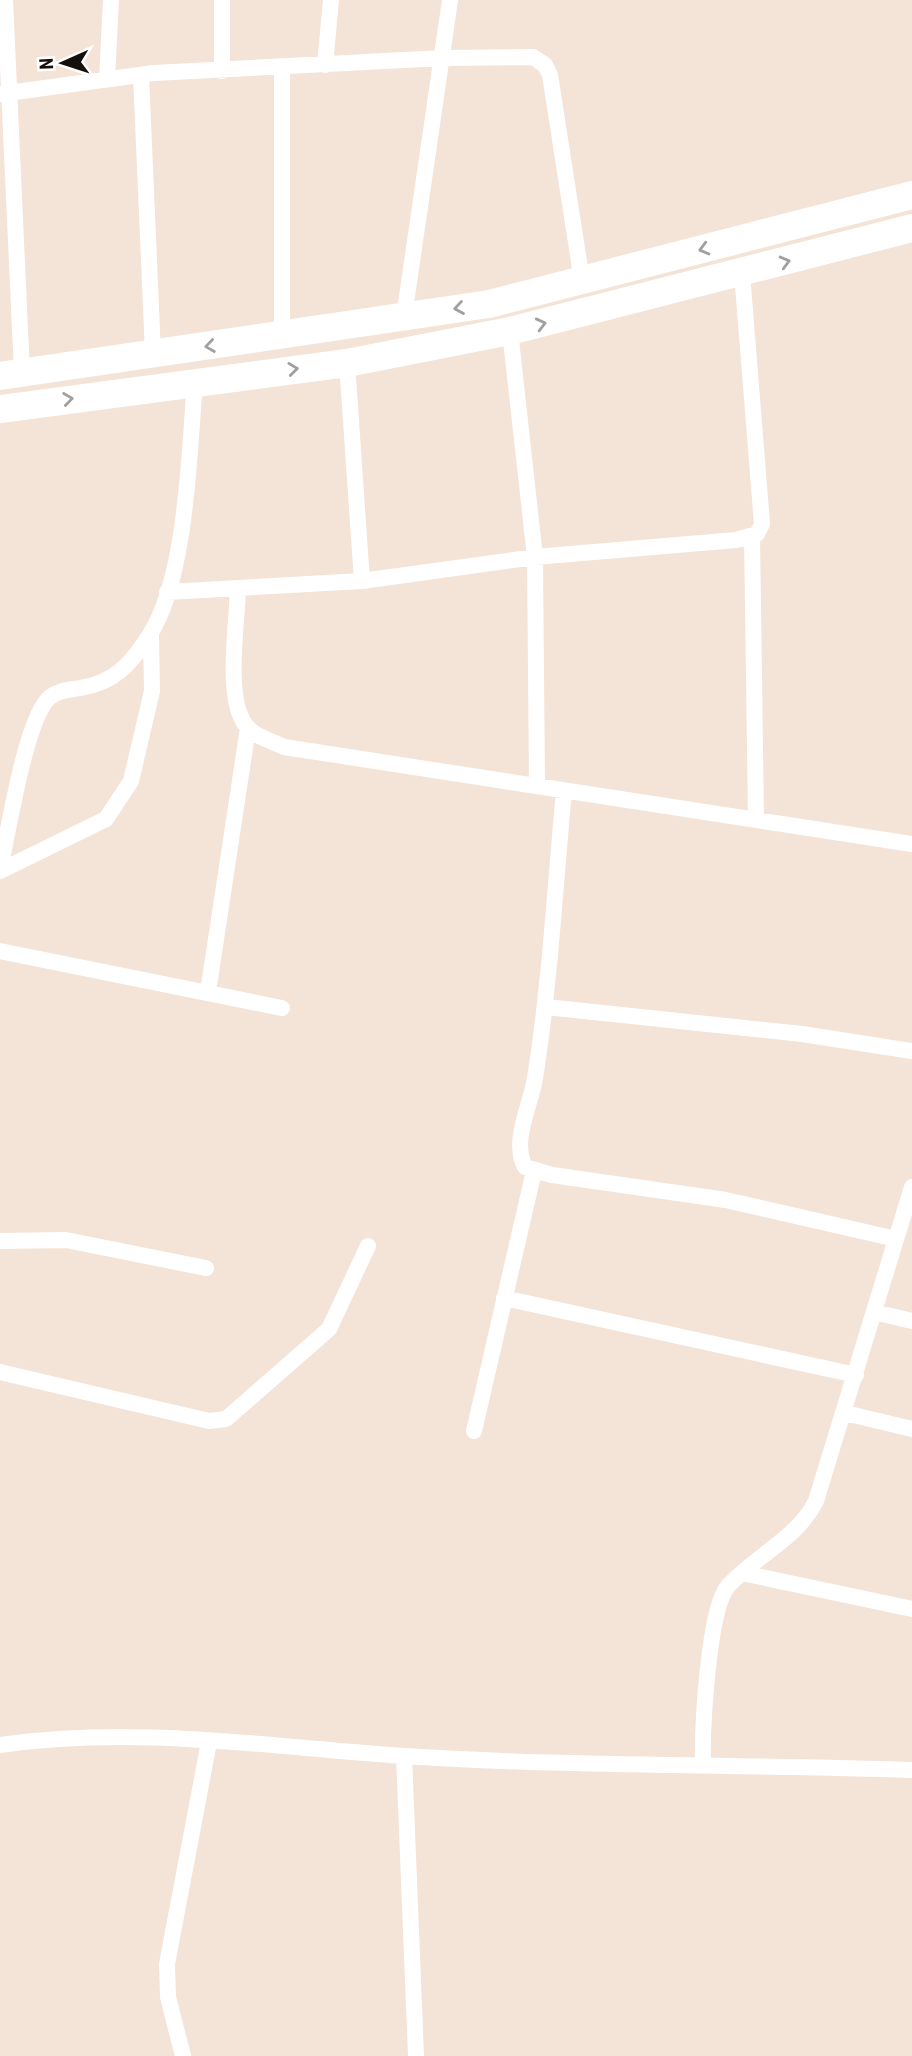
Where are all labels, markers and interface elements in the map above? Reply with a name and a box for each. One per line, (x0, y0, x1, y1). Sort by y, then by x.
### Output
north arrow (28, 28, 98, 98)
text: N (35, 57, 58, 70)
one-way arrow (698, 241, 710, 255)
one-way arrow (779, 256, 791, 270)
one-way arrow (453, 301, 465, 316)
one-way arrow (535, 318, 547, 332)
one-way arrow (204, 338, 216, 353)
one-way arrow (287, 362, 299, 377)
one-way arrow (62, 392, 73, 407)

